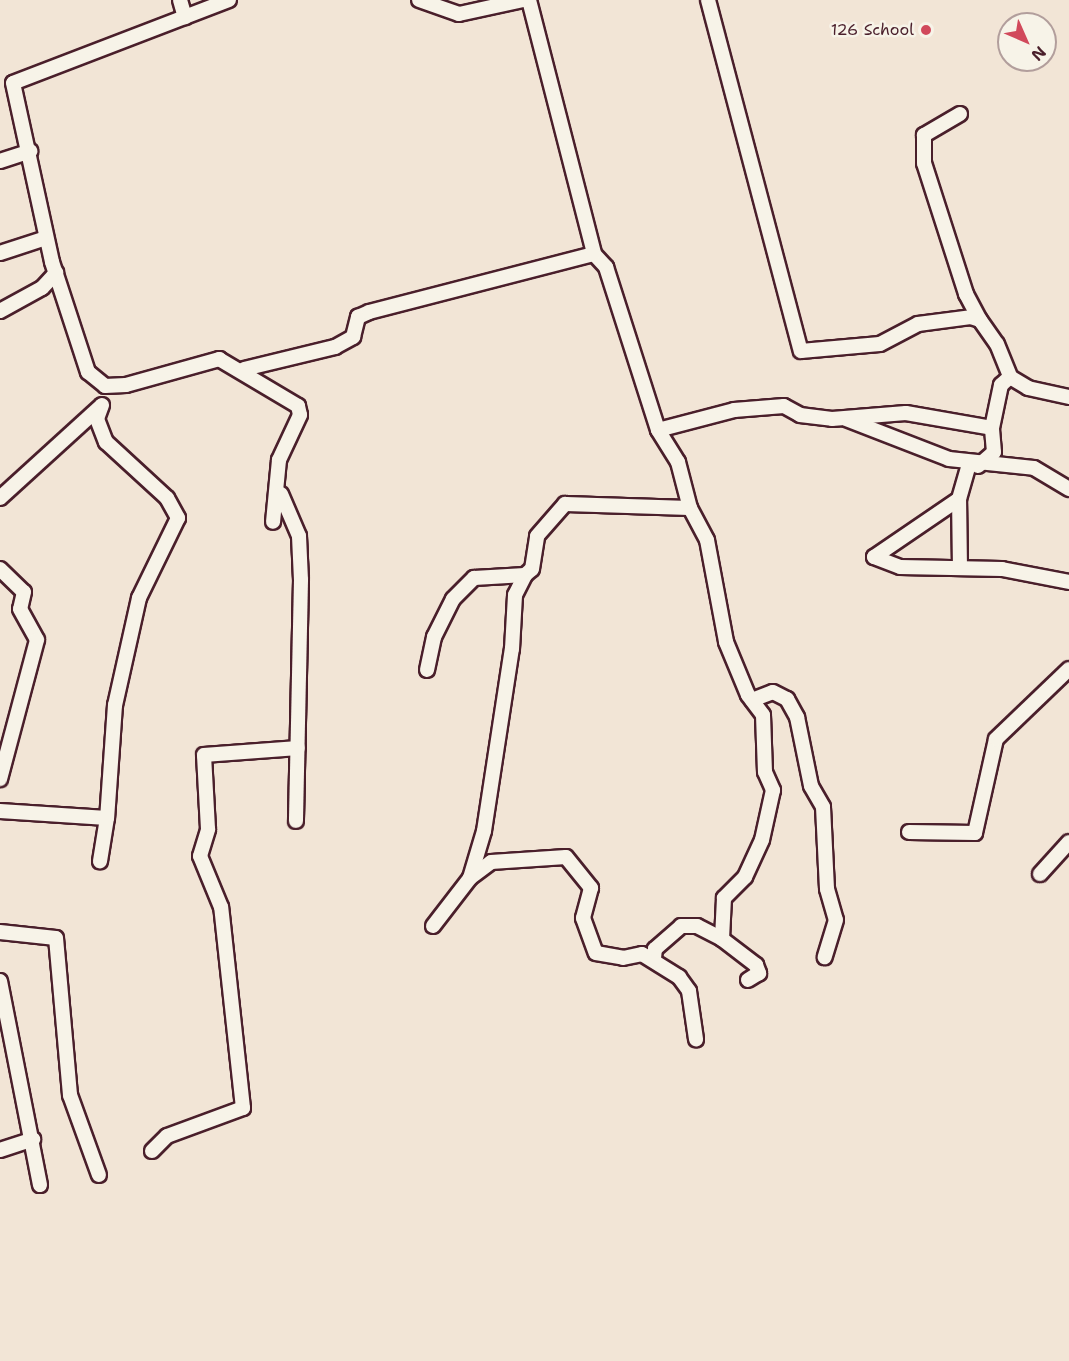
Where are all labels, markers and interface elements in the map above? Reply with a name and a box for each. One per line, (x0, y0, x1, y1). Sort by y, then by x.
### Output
north arrow (997, 12, 1057, 72)
place label: 126 School (831, 20, 914, 40)
marker: 126 School (919, 23, 933, 37)
text: N (1027, 42, 1051, 66)

